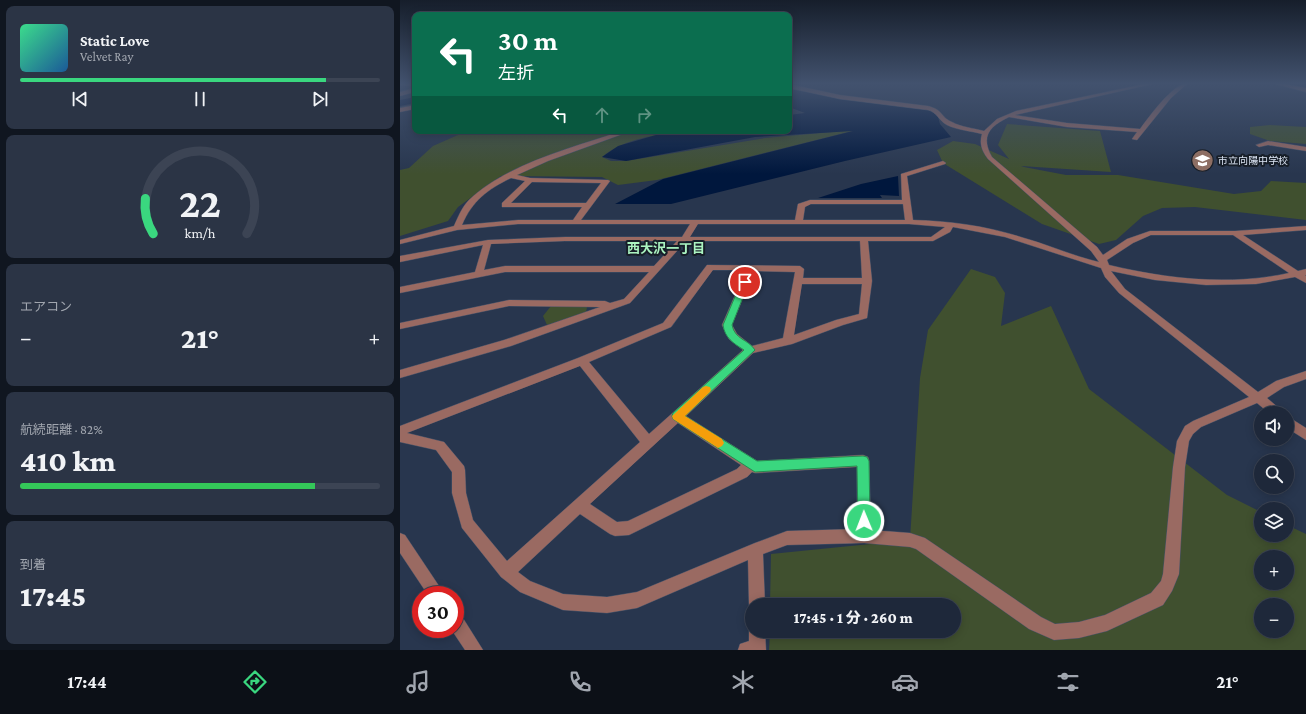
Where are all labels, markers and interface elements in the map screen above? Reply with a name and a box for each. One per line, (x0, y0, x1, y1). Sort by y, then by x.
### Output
text: 30 m (498, 25, 558, 56)
icon: left (432, 28, 484, 80)
text: Static Love (80, 33, 149, 49)
text: Velvet Ray (80, 49, 133, 64)
text: 左折 (498, 63, 534, 83)
icon: previous (69, 88, 91, 110)
icon: pause (189, 88, 211, 110)
icon: next (309, 88, 331, 110)
icon: left (549, 104, 571, 126)
icon: ahead (591, 104, 613, 126)
icon: right (633, 104, 655, 126)
school or university icon: 市立向陽中学校 (1189, 147, 1215, 173)
place label: 市立向陽中学校 (1218, 155, 1288, 166)
text: 22 (179, 180, 221, 226)
text: km/h (185, 225, 216, 241)
district label: 西大沢一丁目 (627, 241, 705, 256)
pin (728, 265, 762, 299)
icon: arrive (734, 271, 756, 293)
text: エアコン (20, 299, 72, 314)
text: 21° (181, 321, 219, 354)
text: − (20, 325, 32, 350)
text: + (368, 325, 380, 350)
map controls (1254, 406, 1294, 638)
button: sound (1254, 406, 1294, 446)
text: 航続距離 · 82% (20, 422, 103, 437)
text: 410 km (20, 444, 116, 477)
button: search (1254, 454, 1294, 494)
position arrow (843, 500, 885, 542)
button: layers (1254, 502, 1294, 542)
button: + (1254, 550, 1294, 590)
text: 到着 (20, 557, 46, 572)
text: 17:45 (20, 579, 86, 612)
speed limit sign: 30 (412, 586, 464, 638)
button: − (1254, 598, 1294, 638)
text: 17:45 · 1 分 · 260 m (793, 610, 913, 626)
icon: directions (241, 668, 269, 696)
icon: music (404, 668, 432, 696)
icon: phone (566, 668, 594, 696)
icon: climate (729, 668, 757, 696)
icon: car (891, 668, 919, 696)
icon: filters (1054, 668, 1082, 696)
text: 17:44 (67, 672, 107, 692)
text: 21° (1216, 672, 1239, 692)

